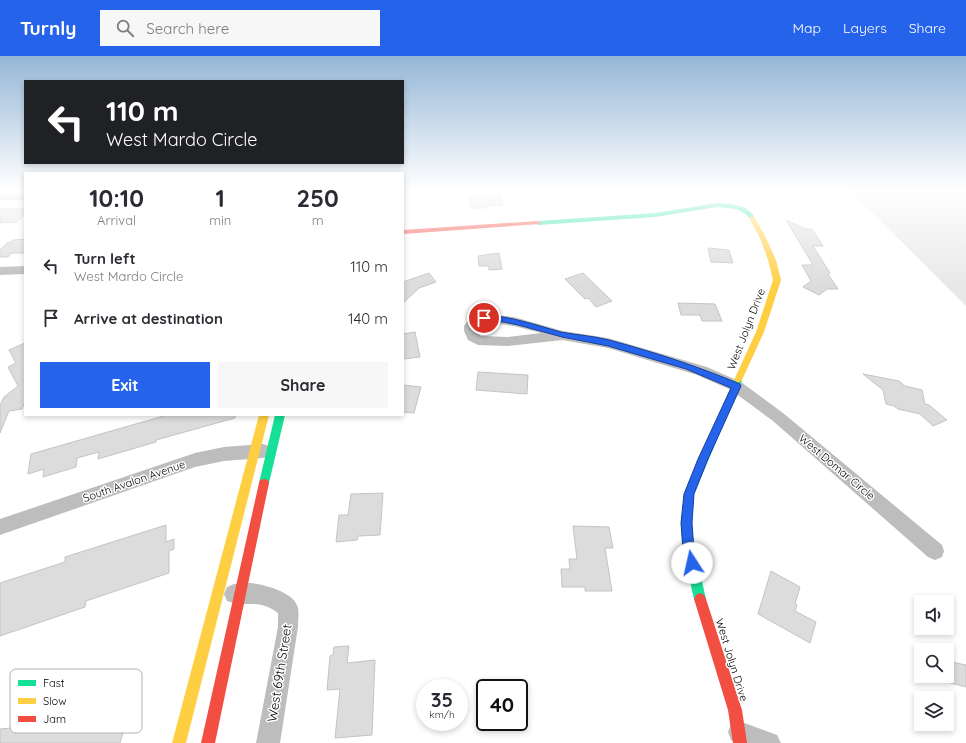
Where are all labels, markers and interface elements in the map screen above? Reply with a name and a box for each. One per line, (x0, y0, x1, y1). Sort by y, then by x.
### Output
search box (100, 10, 380, 46)
text: Turnly (20, 16, 76, 40)
icon: search (114, 17, 136, 39)
text: Search here (146, 19, 229, 38)
text: Map (792, 19, 821, 37)
text: Layers (843, 19, 887, 37)
text: Share (909, 19, 946, 37)
text: 110 m (106, 93, 179, 128)
icon: left (40, 96, 92, 148)
text: West Mardo Circle (106, 128, 257, 151)
text: 10:10 (89, 183, 144, 213)
text: 1 (216, 183, 225, 213)
text: 250 (297, 183, 339, 213)
text: Arrival (97, 212, 136, 228)
text: min (209, 212, 231, 228)
text: m (312, 212, 324, 228)
text: Turn left (74, 249, 136, 268)
icon: left (40, 255, 62, 277)
text: 110 m (350, 257, 388, 276)
text: West Mardo Circle (74, 268, 183, 284)
street label: West Jolyn Drive (724, 286, 768, 372)
pin (467, 301, 501, 335)
icon: arrive (40, 307, 62, 329)
icon: arrive (473, 307, 495, 329)
text: Arrive at destination (74, 309, 223, 328)
text: 140 m (348, 309, 388, 328)
button: Exit (40, 362, 210, 408)
button: Share (218, 362, 388, 408)
street label: West Domar Circle (796, 431, 878, 503)
street label: South Avalon Avenue (81, 457, 187, 505)
position arrow (671, 542, 713, 584)
map controls (914, 595, 954, 731)
button: sound (914, 595, 954, 635)
street label: West Jolyn Drive (713, 617, 751, 703)
street label: West 69th Street (263, 623, 295, 723)
button: search (914, 643, 954, 683)
legend (10, 669, 142, 733)
text: Fast (43, 676, 65, 690)
speed limit sign: 40 (476, 679, 528, 731)
text: 35 (431, 687, 453, 712)
button: layers (914, 691, 954, 731)
text: Slow (43, 694, 67, 708)
text: km/h (429, 708, 455, 721)
text: Jam (43, 712, 66, 726)

